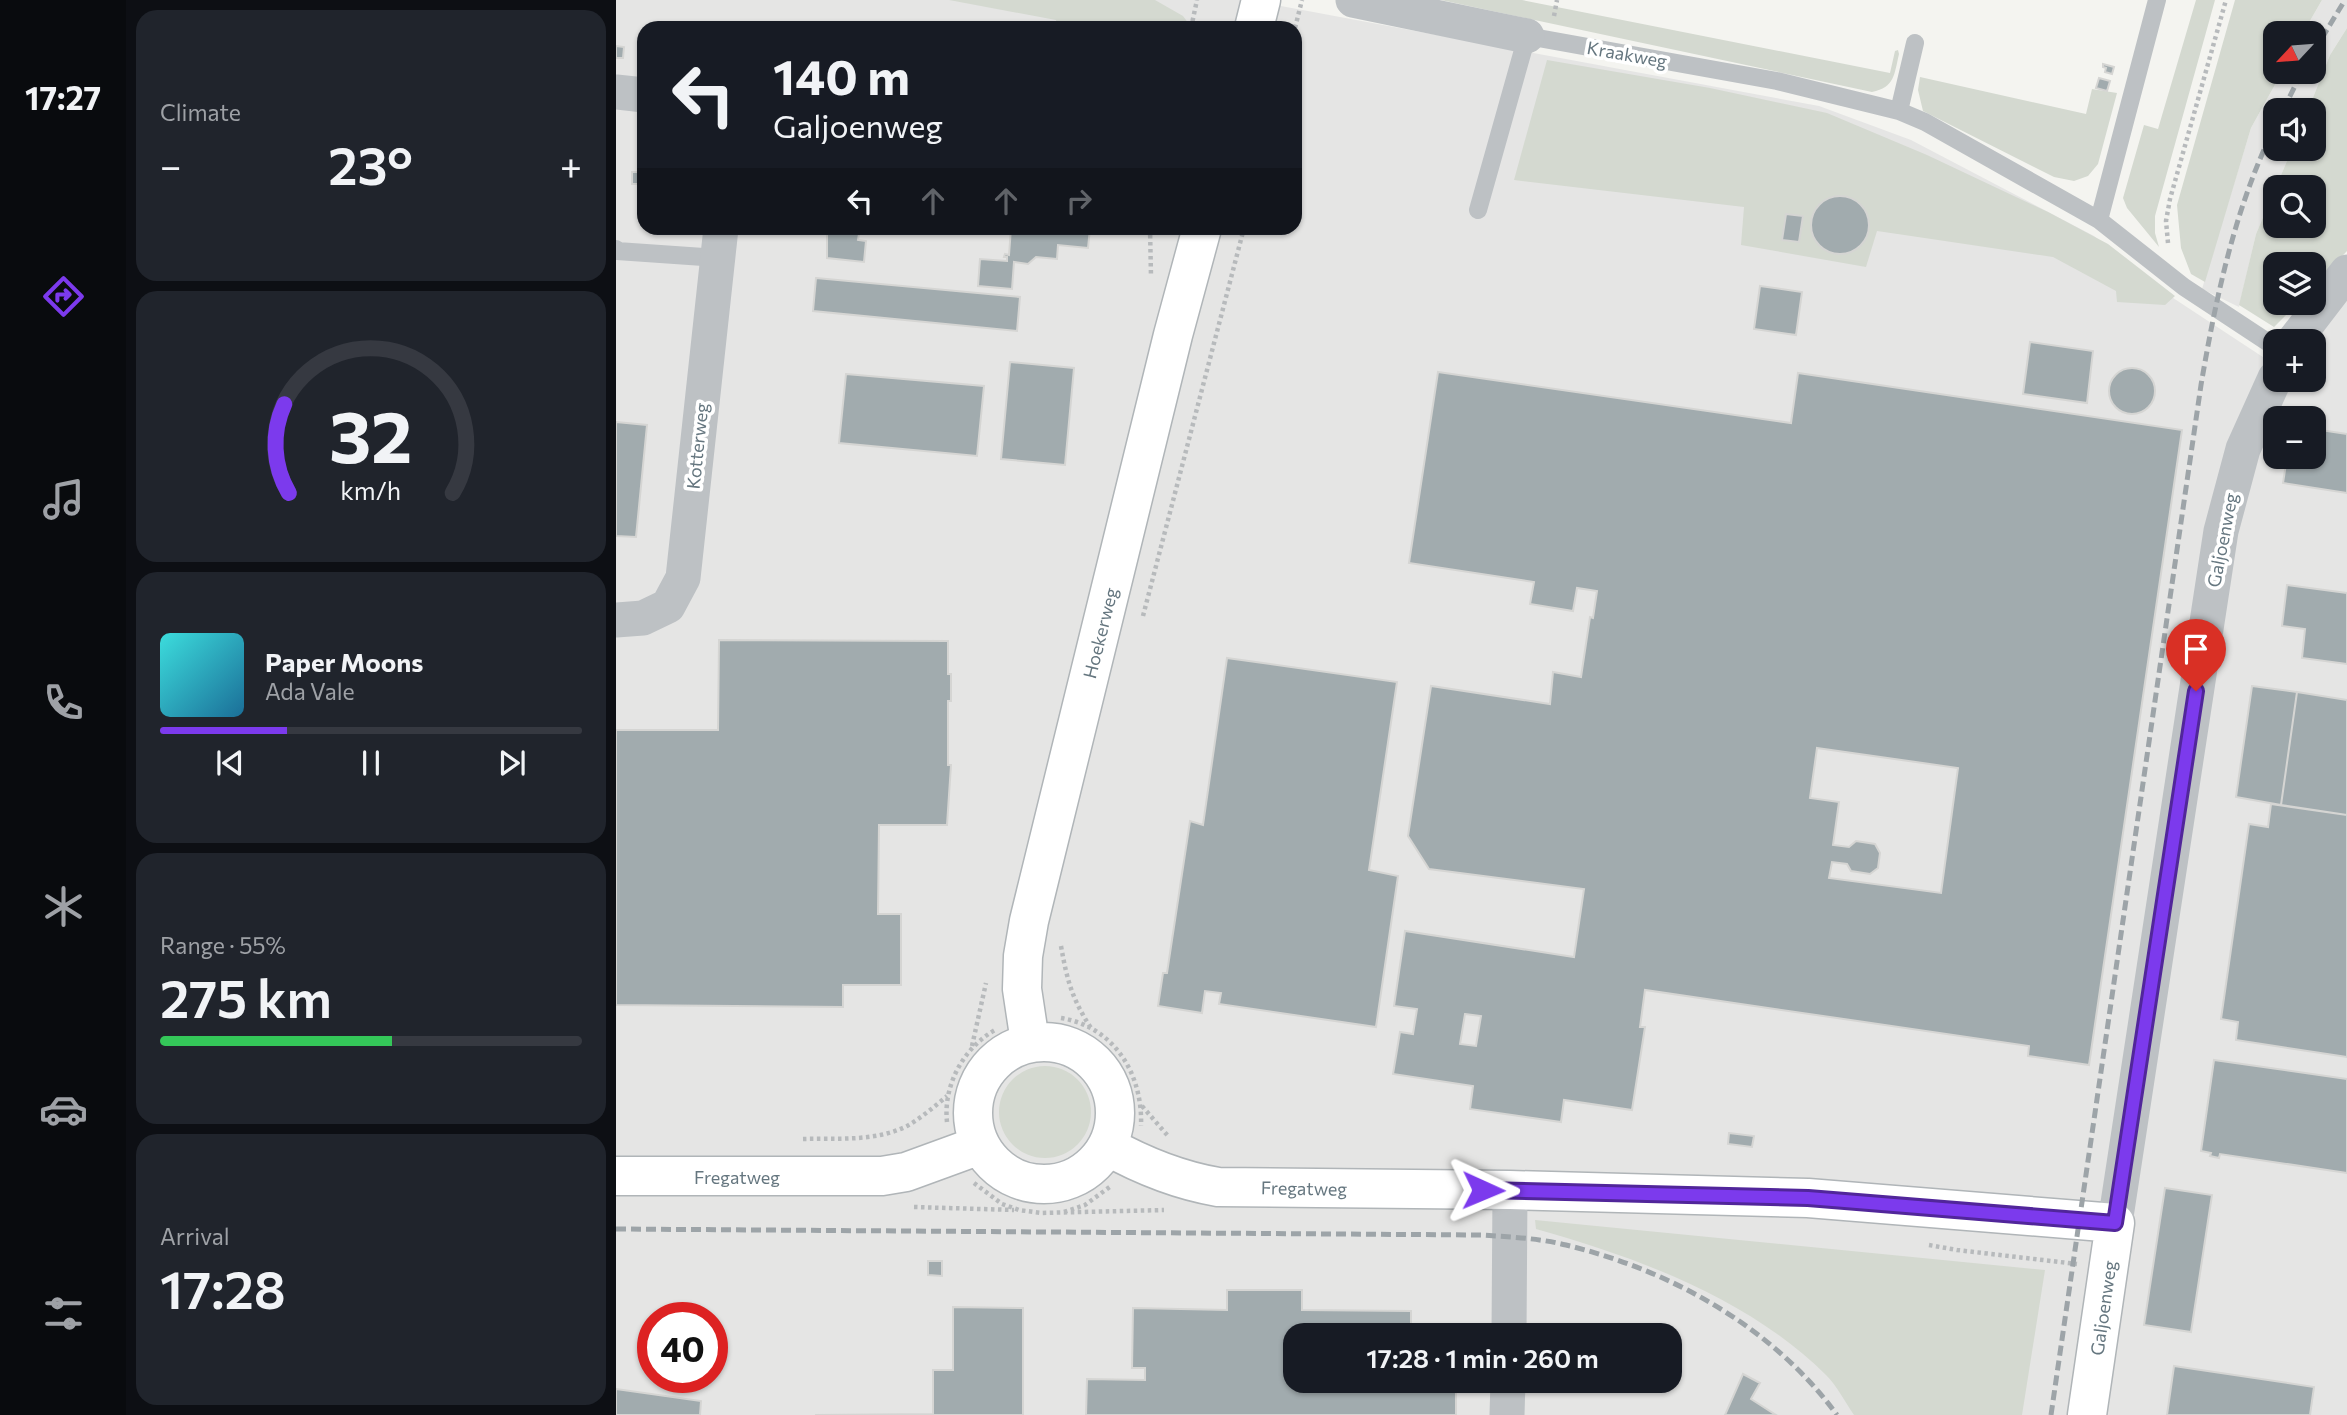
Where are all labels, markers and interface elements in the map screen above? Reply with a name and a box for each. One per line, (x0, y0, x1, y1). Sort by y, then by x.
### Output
north arrow (2263, 21, 2326, 84)
map controls (2263, 21, 2326, 469)
street label: Kraakweg (1585, 36, 1669, 72)
text: 140 m (773, 45, 910, 105)
icon: left (658, 49, 749, 140)
text: 17:27 (25, 77, 101, 117)
text: Climate (160, 98, 241, 126)
button: sound (2263, 98, 2326, 161)
text: Galjoenweg (773, 105, 943, 145)
text: 23° (328, 132, 413, 196)
text: − (160, 141, 182, 188)
text: + (560, 141, 582, 188)
button: search (2263, 175, 2326, 238)
icon: left (841, 182, 879, 220)
icon: ahead (914, 182, 952, 220)
icon: ahead (987, 182, 1025, 220)
icon: right (1060, 182, 1098, 220)
button: layers (2263, 252, 2326, 315)
icon: directions (39, 272, 88, 321)
button: + (2263, 329, 2326, 392)
text: 32 (329, 389, 413, 478)
street label: Kotterweg (682, 401, 712, 490)
button: − (2263, 406, 2326, 469)
text: km/h (341, 474, 401, 504)
icon: music (39, 475, 88, 524)
street label: Galjoenweg (2202, 491, 2242, 589)
street label: Hoekerweg (1078, 585, 1122, 681)
pin (2166, 619, 2226, 691)
icon: arrive (2177, 630, 2215, 668)
text: Paper Moons (265, 646, 423, 677)
text: Ada Vale (265, 677, 355, 705)
icon: phone (39, 678, 88, 727)
icon: previous (211, 744, 249, 782)
icon: pause (352, 744, 390, 782)
icon: next (493, 744, 531, 782)
icon: climate (39, 882, 88, 931)
text: Range · 55% (160, 931, 286, 959)
text: 275 km (160, 965, 332, 1029)
icon: car (39, 1085, 88, 1134)
position arrow (1446, 1153, 1520, 1227)
street label: Fregatweg (694, 1166, 780, 1188)
street label: Fregatweg (1261, 1176, 1348, 1200)
text: Arrival (160, 1222, 230, 1250)
text: 17:28 (160, 1256, 286, 1320)
street label: Galjoenweg (2085, 1259, 2121, 1357)
icon: filters (39, 1289, 88, 1338)
speed limit sign: 40 (637, 1302, 728, 1393)
text: 17:28 · 1 min · 260 m (1366, 1342, 1599, 1373)

